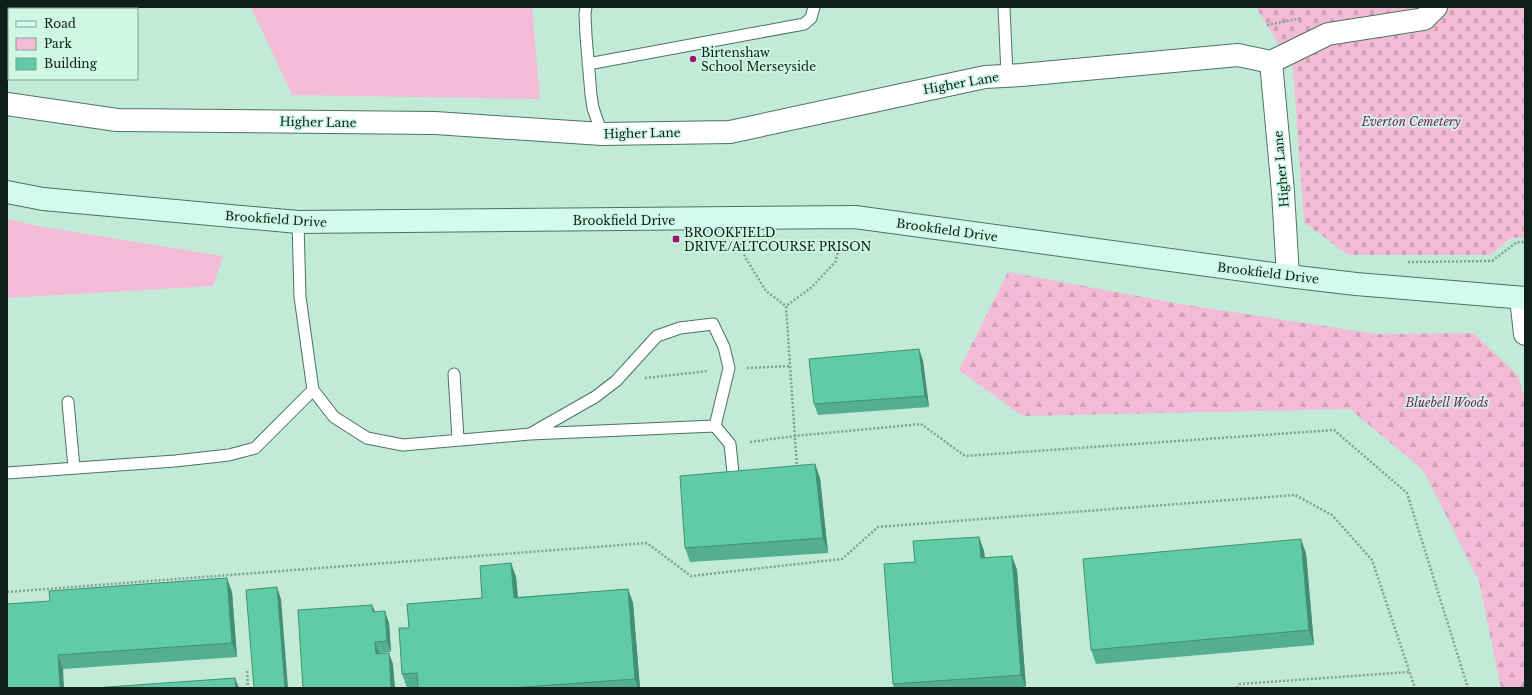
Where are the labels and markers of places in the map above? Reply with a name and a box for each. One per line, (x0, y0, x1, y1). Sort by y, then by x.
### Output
place label: Birtenshaw School Merseyside (701, 45, 816, 74)
marker: Birtenshaw School Merseyside (688, 54, 698, 64)
place label: BROOKFIELD DRIVE/ALTCOURSE PRISON (684, 225, 871, 254)
marker: BROOKFIELD DRIVE/ALTCOURSE PRISON (671, 234, 681, 244)

